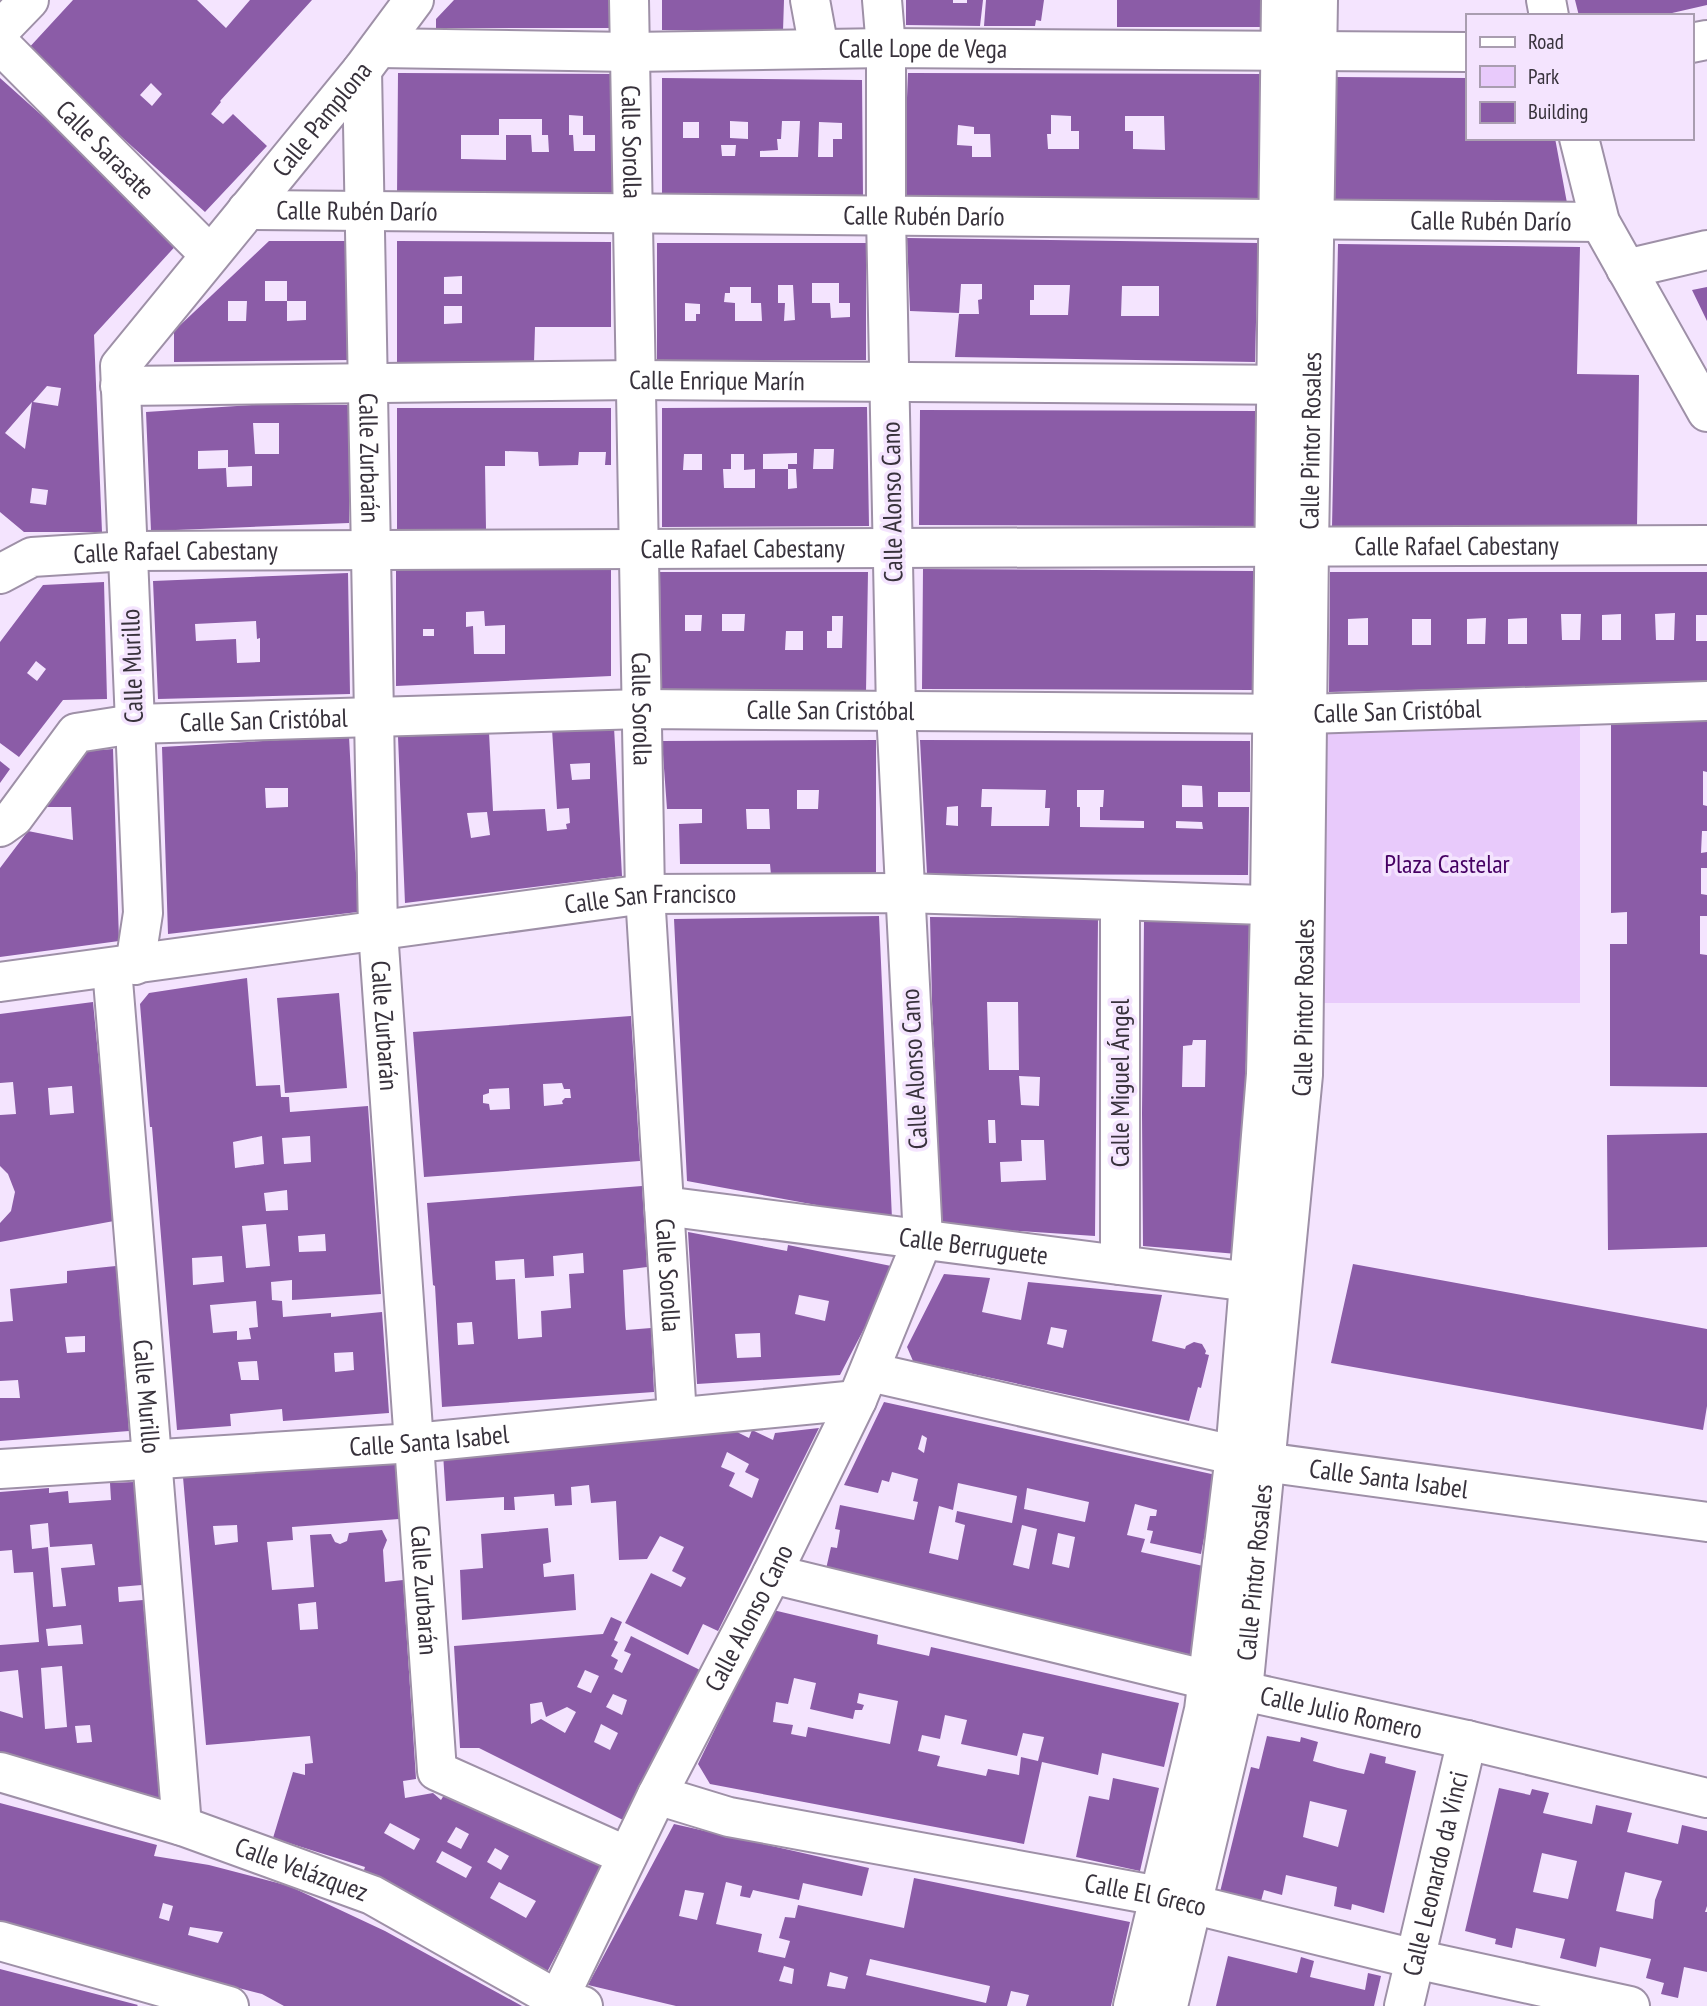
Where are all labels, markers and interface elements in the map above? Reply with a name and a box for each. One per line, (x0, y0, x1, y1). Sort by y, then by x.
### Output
legend (1466, 14, 1693, 140)
text: Road (1528, 28, 1564, 55)
street label: Calle Lope de Vega (838, 31, 1007, 65)
street label: Calle Pamplona (265, 55, 379, 183)
text: Park (1528, 63, 1559, 90)
street label: Calle Sorolla (615, 85, 650, 199)
street label: Calle Sarasate (49, 93, 162, 206)
text: Building (1528, 98, 1588, 125)
street label: Calle Rubén Darío (276, 193, 438, 228)
street label: Calle Rubén Darío (843, 198, 1005, 233)
street label: Calle Rubén Darío (1410, 203, 1572, 238)
street label: Calle Pintor Rosales (1292, 352, 1328, 530)
street label: Calle Enrique Marín (629, 363, 805, 397)
street label: Calle Zurbarán (352, 393, 387, 523)
street label: Calle Alonso Cano (874, 421, 909, 583)
street label: Calle Rafael Cabestany (1354, 529, 1559, 562)
street label: Calle Rafael Cabestany (640, 531, 845, 565)
street label: Calle Rafael Cabestany (72, 533, 278, 570)
street label: Calle Murillo (113, 608, 150, 724)
street label: Calle Sorolla (625, 652, 660, 766)
street label: Calle San Cristóbal (1313, 691, 1482, 730)
street label: Calle San Cristóbal (746, 693, 915, 727)
street label: Calle San Cristóbal (179, 701, 348, 739)
park label: Plaza Castelar (1384, 847, 1510, 880)
street label: Calle San Francisco (562, 877, 736, 921)
street label: Calle Pintor Rosales (1284, 919, 1321, 1098)
street label: Calle Zurbarán (364, 960, 406, 1092)
street label: Calle Alonso Cano (893, 988, 934, 1150)
street label: Calle Miguel Ángel (1103, 999, 1136, 1167)
street label: Calle Sorolla (649, 1217, 689, 1333)
street label: Calle Berruguete (897, 1220, 1050, 1272)
street label: Calle Murillo (126, 1338, 169, 1455)
street label: Calle Santa Isabel (348, 1417, 510, 1463)
street label: Calle Santa Isabel (1307, 1451, 1470, 1505)
street label: Calle Pintor Rosales (1229, 1482, 1279, 1662)
street label: Calle Zurbarán (404, 1524, 446, 1656)
street label: Calle Alonso Cano (697, 1539, 800, 1697)
street label: Calle Julio Romero (1257, 1678, 1426, 1746)
street label: Calle Leonardo da Vinci (1395, 1768, 1475, 1979)
street label: Calle Velázquez (231, 1830, 373, 1908)
street label: Calle El Greco (1082, 1866, 1210, 1923)

